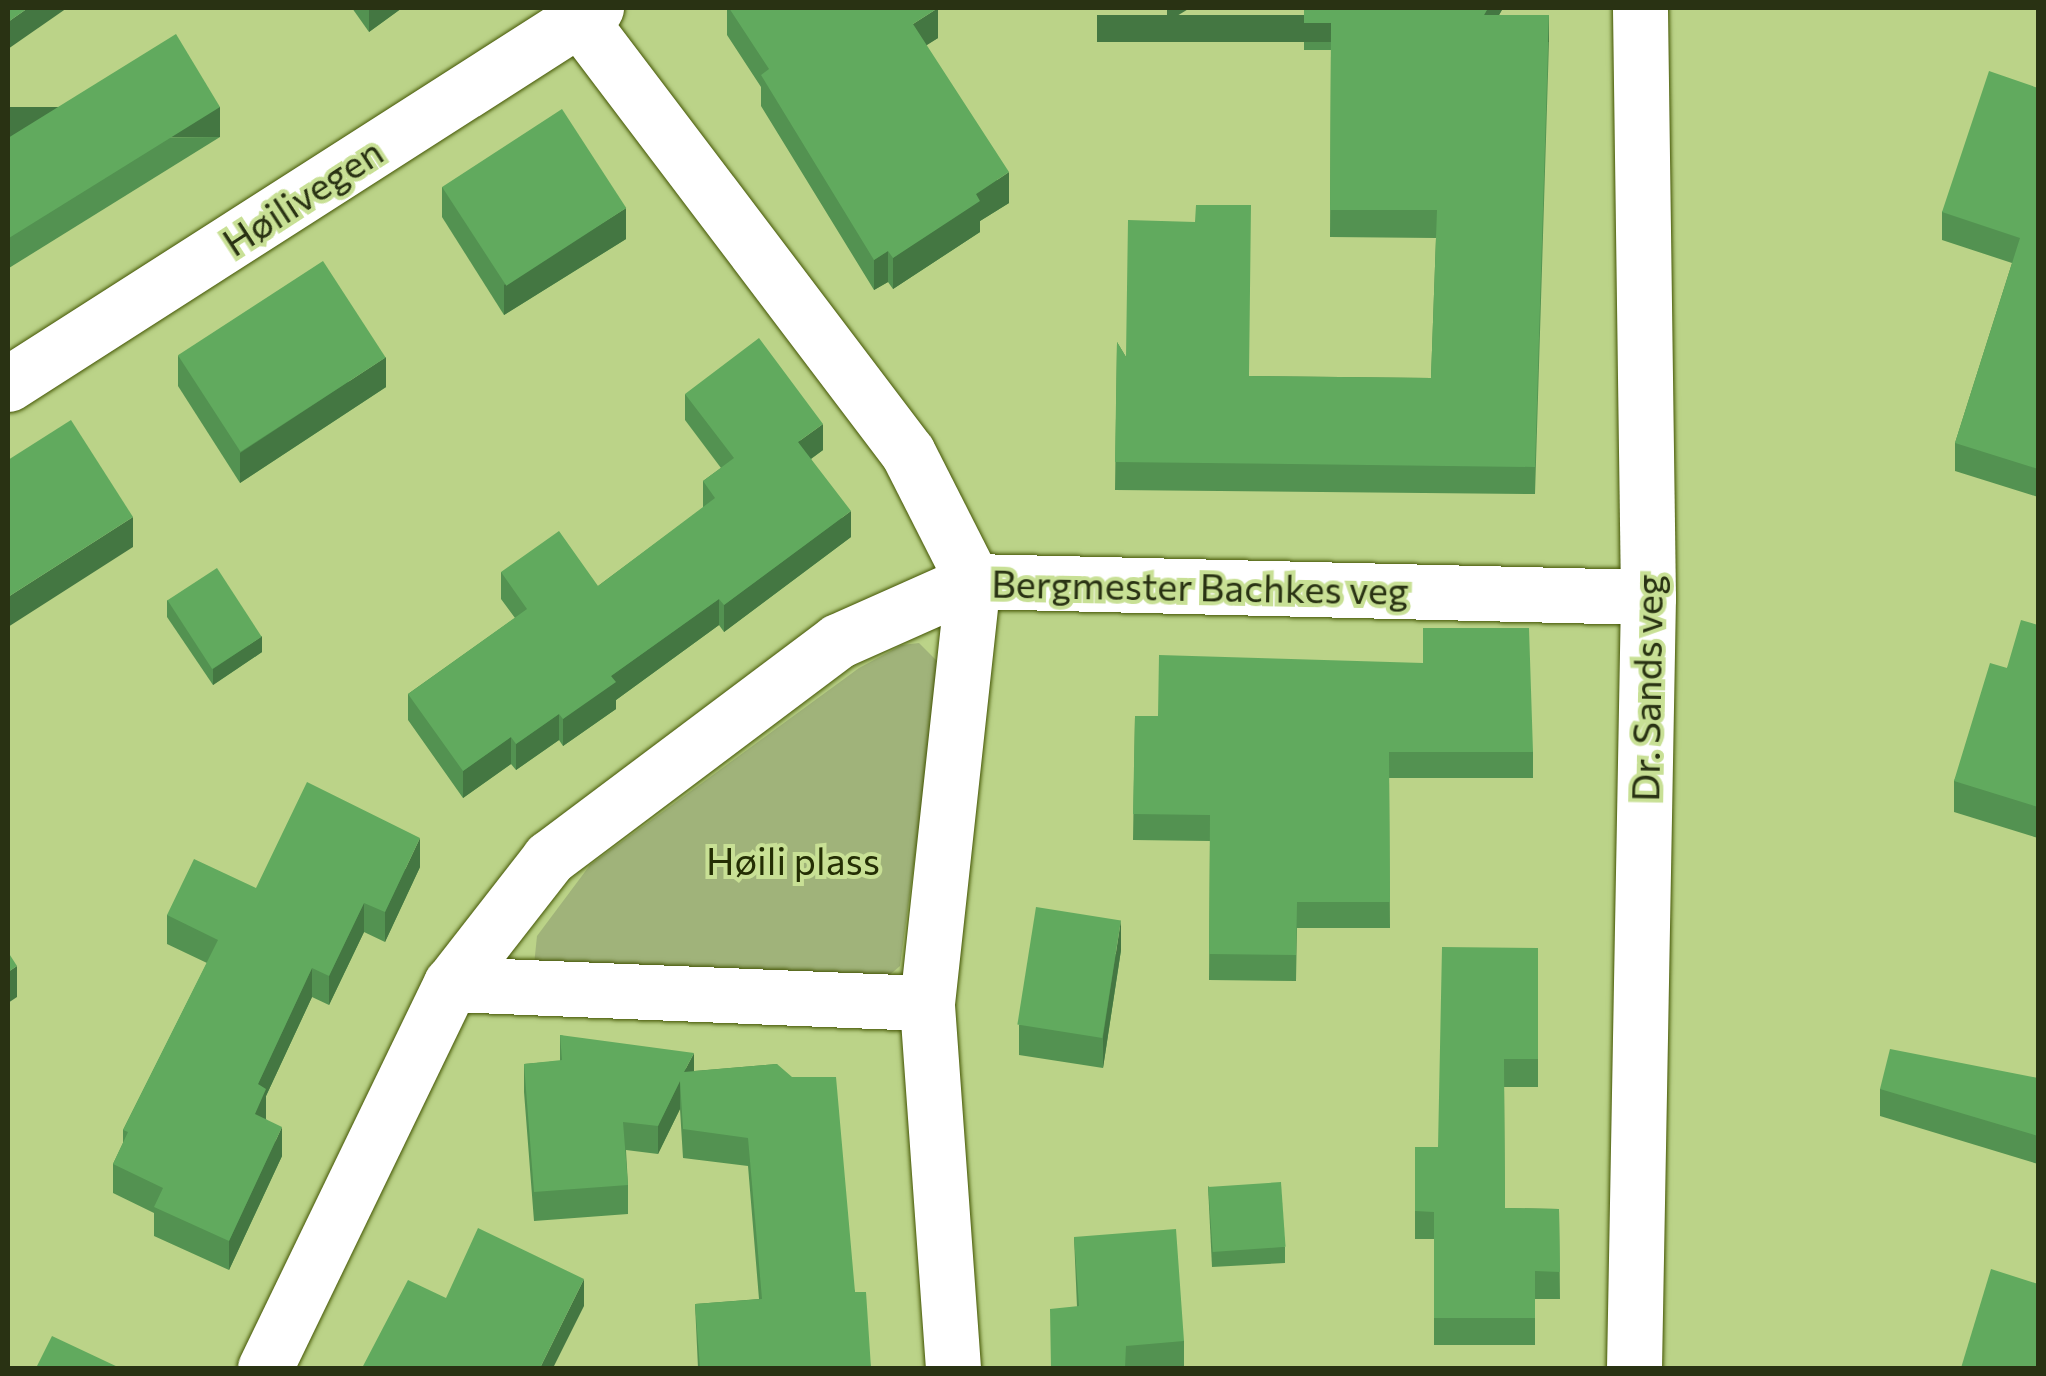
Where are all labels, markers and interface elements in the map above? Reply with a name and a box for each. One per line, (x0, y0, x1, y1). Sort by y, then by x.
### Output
street label: Høilivegen (214, 128, 390, 264)
street label: Bergmester Bachkes veg (991, 560, 1409, 612)
street label: Dr. Sands veg (1621, 574, 1671, 802)
park label: Høili plass (706, 837, 880, 883)

